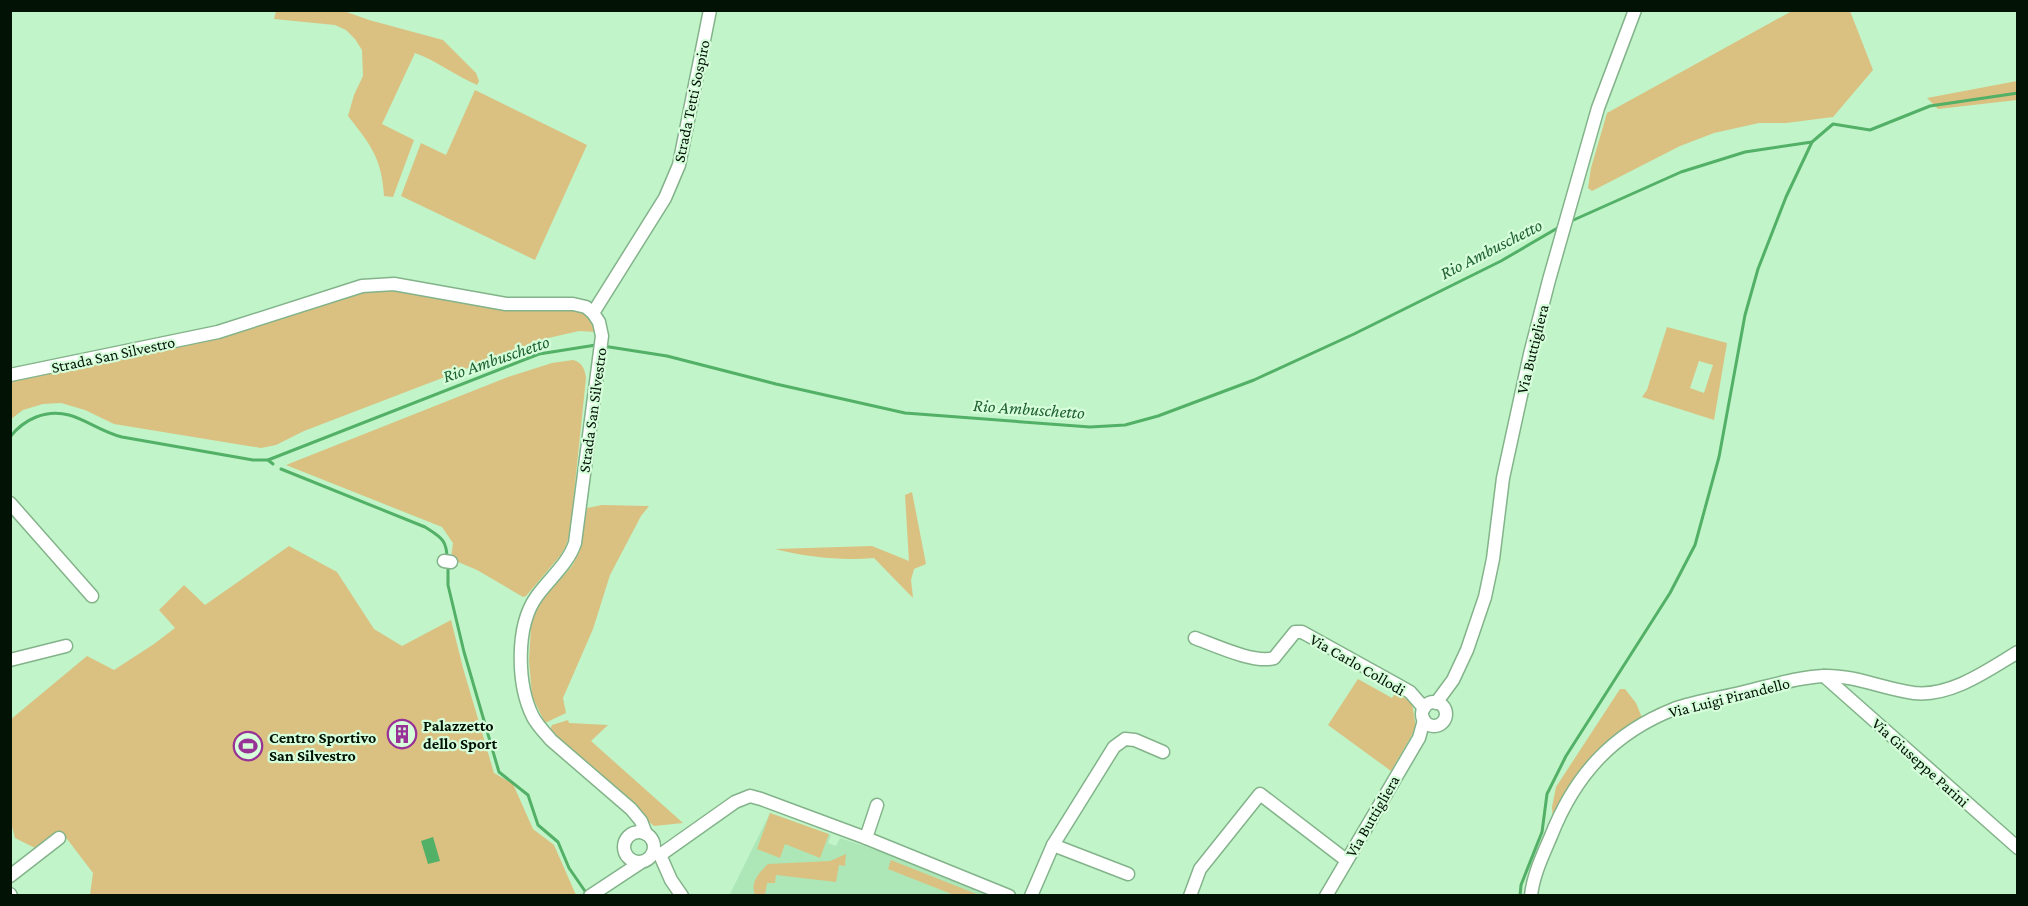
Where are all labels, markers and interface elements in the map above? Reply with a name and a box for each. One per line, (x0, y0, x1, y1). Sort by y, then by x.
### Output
street label: Strada Tetti Sospiro (670, 38, 714, 164)
water label: Rio Ambuschetto (1437, 215, 1546, 283)
street label: Via Buttigliera (1513, 302, 1553, 396)
water label: Rio Ambuschetto (440, 331, 552, 387)
street label: Strada San Silvestro (50, 333, 176, 376)
street label: Strada San Silvestro (575, 346, 610, 474)
water label: Rio Ambuschetto (973, 395, 1086, 423)
street label: Via Carlo Collodi (1307, 630, 1408, 699)
street label: Via Luigi Pirandello (1667, 674, 1792, 722)
street label: Via Giuseppe Parini (1868, 714, 1973, 811)
place label: Palazzetto dello Sport (423, 717, 497, 752)
building icon: Palazzetto dello Sport (386, 718, 418, 750)
place label: Centro Sportivo San Silvestro (269, 729, 376, 764)
sports icon: Centro Sportivo San Silvestro (232, 730, 264, 762)
street label: Via Buttigliera (1342, 772, 1404, 861)

